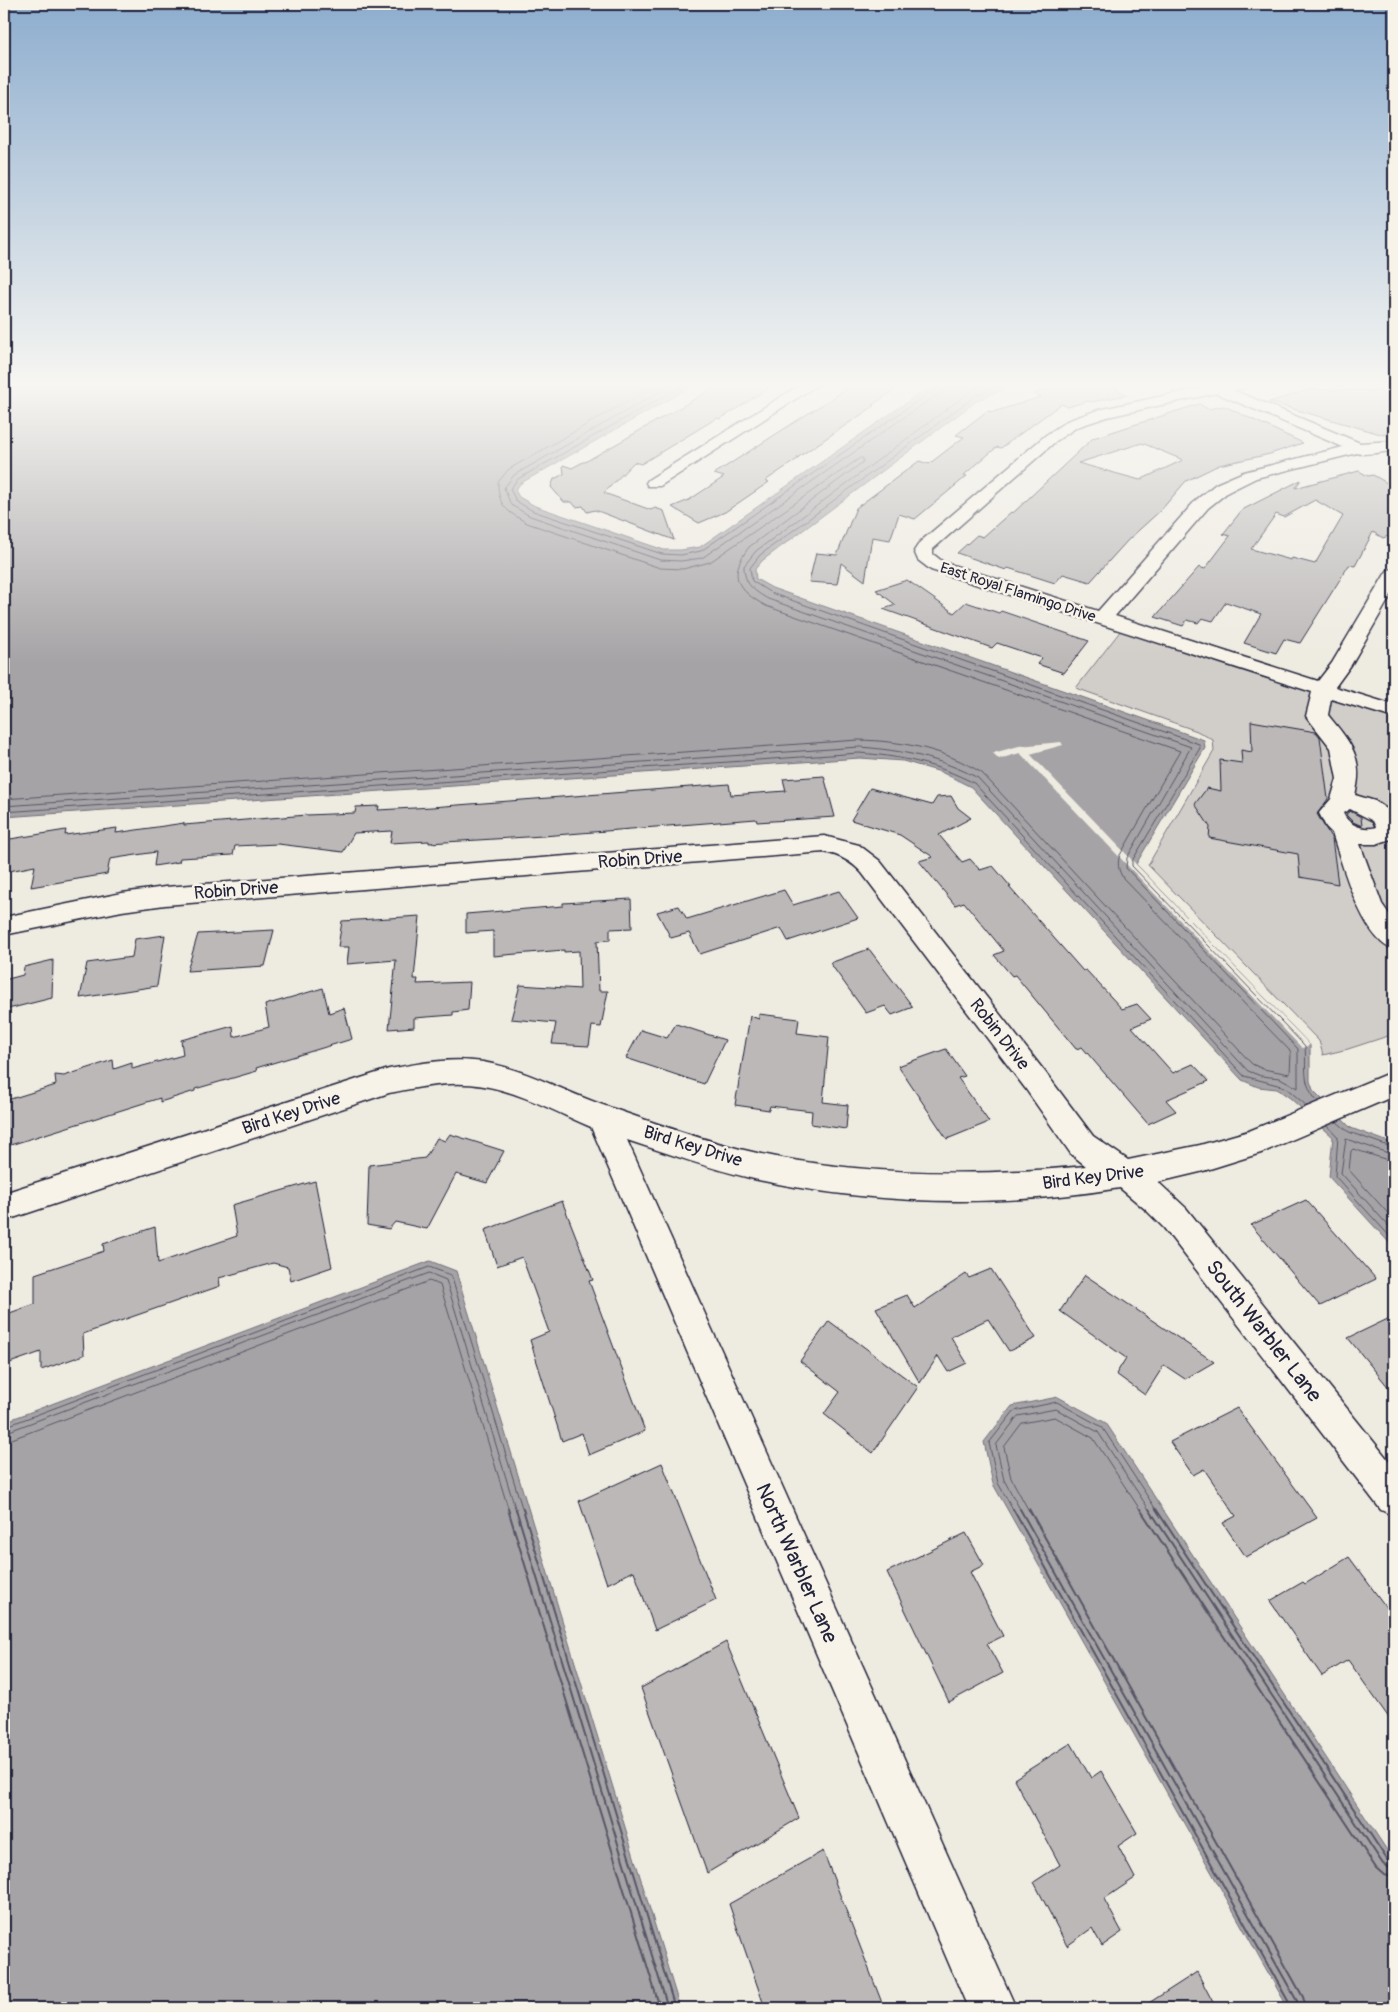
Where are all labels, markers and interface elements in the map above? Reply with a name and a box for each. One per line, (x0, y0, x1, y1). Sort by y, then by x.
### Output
street label: East Royal Flamingo Drive (938, 558, 1099, 627)
street label: Robin Drive (597, 845, 683, 874)
street label: Robin Drive (193, 876, 279, 905)
street label: Robin Drive (965, 994, 1035, 1075)
street label: Bird Key Drive (239, 1087, 343, 1140)
street label: Bird Key Drive (641, 1121, 745, 1172)
street label: Bird Key Drive (1041, 1160, 1145, 1195)
street label: South Warbler Lane (1200, 1255, 1328, 1408)
street label: North Warbler Lane (749, 1479, 844, 1648)

